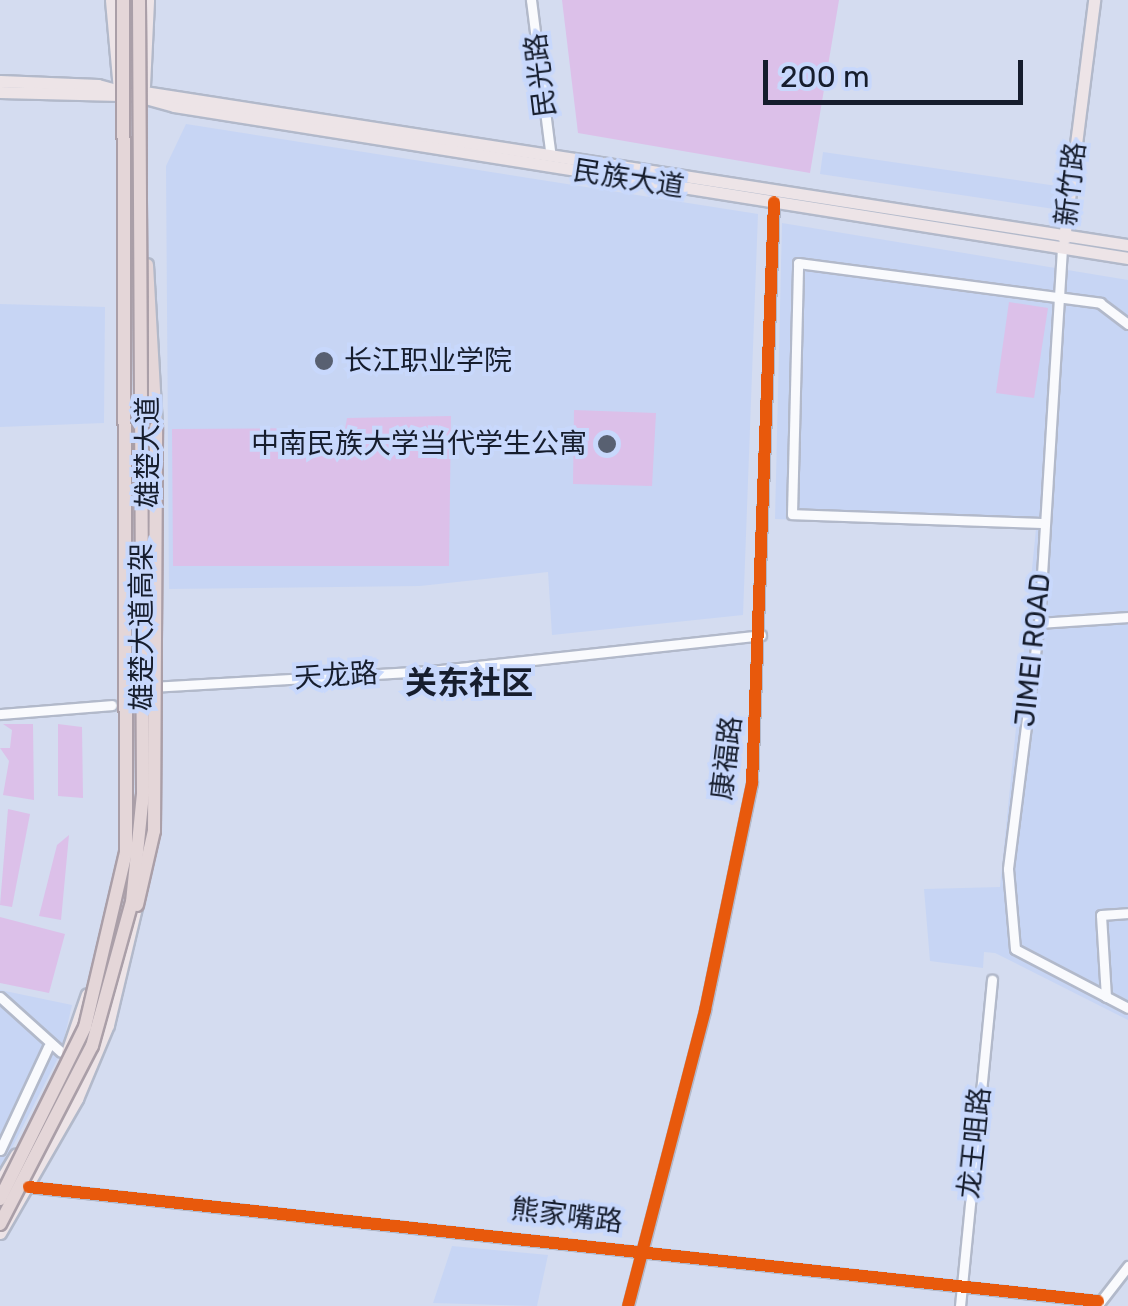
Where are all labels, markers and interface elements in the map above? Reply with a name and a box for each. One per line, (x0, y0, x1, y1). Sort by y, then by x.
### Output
street label: 民光路 (519, 31, 563, 119)
scale bar (768, 40, 1028, 102)
text: 200 m (780, 59, 870, 95)
street label: 新竹路 (1049, 140, 1093, 228)
street label: 民族大道 (571, 154, 687, 204)
place label: 长江职业学院 (344, 344, 512, 378)
marker: 长江职业学院 (313, 350, 335, 372)
street label: 雄楚大道 (131, 396, 165, 508)
place label: 中南民族大学当代学生公寓 (251, 427, 587, 461)
marker: 中南民族大学当代学生公寓 (596, 433, 618, 455)
street label: 雄楚大道高架 (125, 543, 159, 711)
street label: JIMEI ROAD (1008, 572, 1058, 728)
street label: 天龙路 (293, 656, 379, 696)
district label: 关东社区 (405, 664, 533, 702)
street label: 康福路 (705, 714, 749, 802)
street label: 龙王咀路 (952, 1086, 998, 1200)
street label: 熊家嘴路 (509, 1193, 625, 1239)

